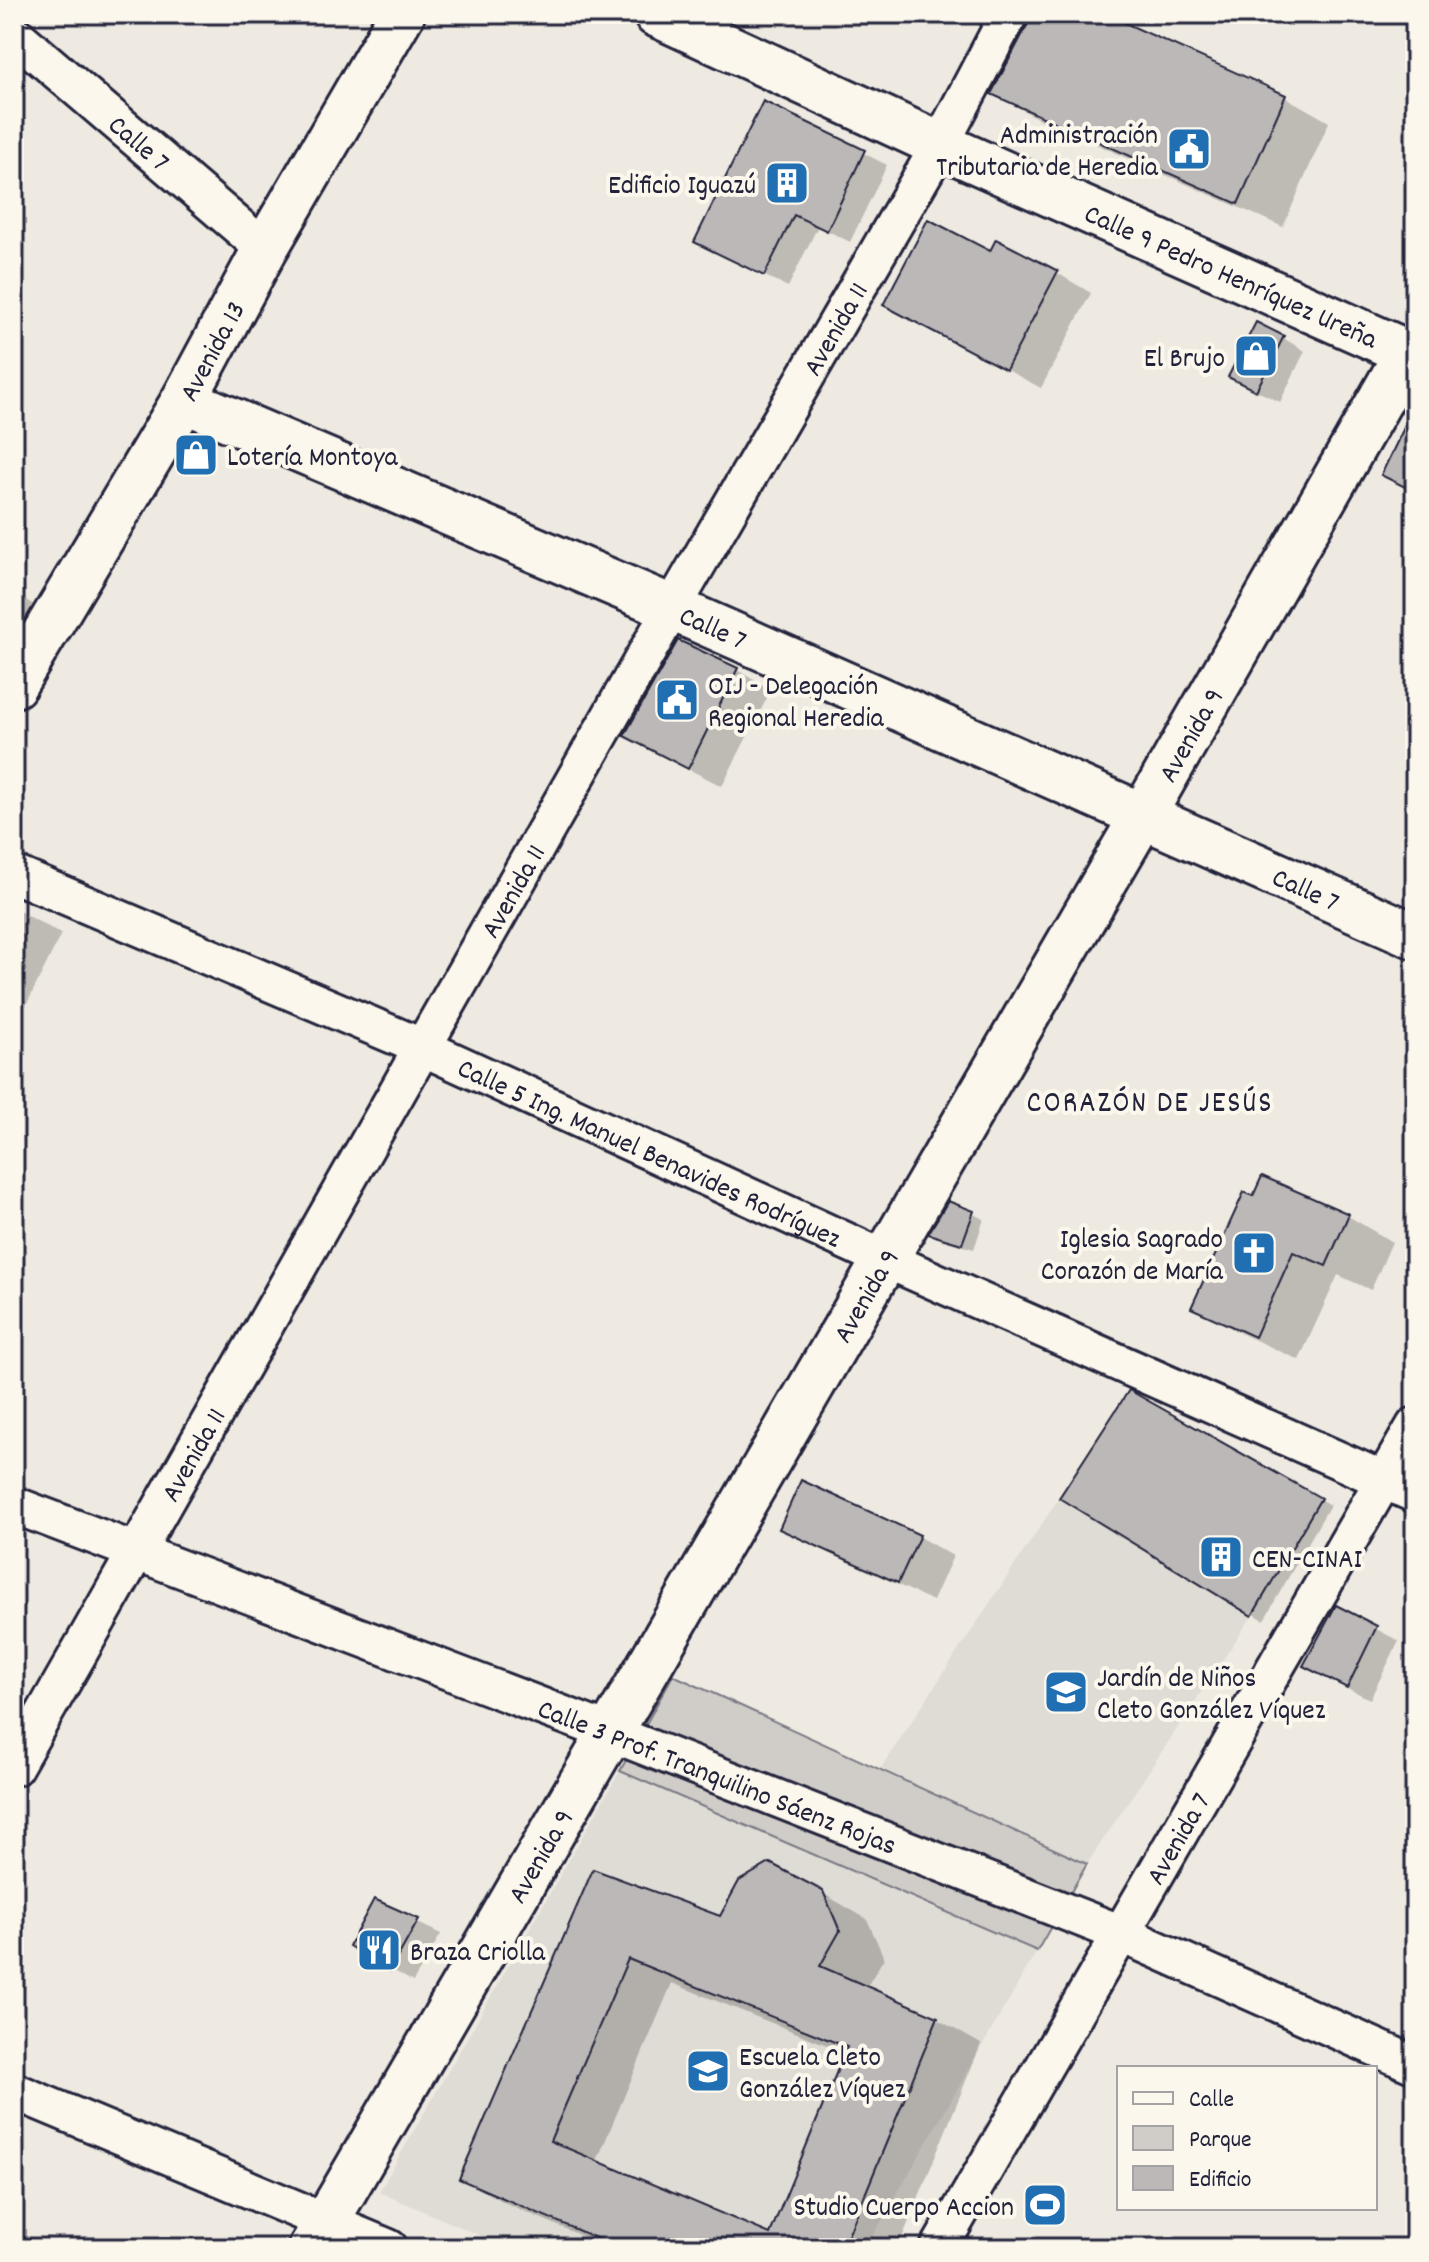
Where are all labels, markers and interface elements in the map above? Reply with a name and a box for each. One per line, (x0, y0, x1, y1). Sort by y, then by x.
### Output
street label: Calle 7 (97, 108, 176, 184)
place label: Administración Tributaria de Heredia (936, 118, 1159, 190)
public building icon: Administración Tributaria de Heredia (1165, 125, 1213, 173)
building icon: Edificio Iguazú (763, 159, 811, 207)
place label: Edificio Iguazú (608, 168, 756, 208)
street label: Calle 9 Pedro Henríquez Ureña (1077, 197, 1384, 362)
street label: Avenida 11 (795, 276, 881, 385)
street label: Avenida 13 (172, 296, 258, 410)
shop icon: El Brujo (1232, 332, 1280, 380)
place label: El Brujo (1144, 341, 1225, 381)
shop icon: Lotería Montoya (172, 431, 220, 479)
place label: Lotería Montoya (227, 440, 399, 480)
street label: Calle 7 (672, 599, 752, 663)
place label: OIJ - Delegación Regional Heredia (708, 669, 885, 741)
public building icon: OIJ - Delegación Regional Heredia (653, 676, 701, 724)
street label: Avenida 9 (1151, 682, 1236, 791)
street label: Avenida 11 (473, 839, 559, 947)
street label: Calle 7 (1264, 860, 1344, 925)
street label: Calle 5 Ing. Manuel Benavides Rodríguez (450, 1051, 847, 1261)
district label: CORAZÓN DE JESÚS (1027, 1084, 1273, 1127)
place label: Iglesia Sagrado Corazón de María (1041, 1222, 1224, 1294)
church icon: Iglesia Sagrado Corazón de María (1230, 1229, 1278, 1277)
street label: Avenida 9 (826, 1243, 912, 1352)
street label: Avenida 11 (153, 1402, 239, 1511)
building icon: CEN-CINAI (1197, 1533, 1245, 1581)
place label: CEN-CINAI (1252, 1542, 1363, 1582)
place label: Jardín de Niños Cleto González Víquez (1097, 1661, 1326, 1733)
school or university icon: Jardín de Niños Cleto González Víquez (1042, 1668, 1090, 1716)
street label: Calle 3 Prof. Tranquilino Sáenz Rojas (531, 1692, 901, 1868)
street label: Avenida 7 (1138, 1787, 1223, 1894)
street label: Avenida 9 (500, 1803, 586, 1912)
restaurant icon: Braza Criolla (355, 1926, 403, 1974)
place label: Braza Criolla (410, 1935, 546, 1975)
place label: Escuela Cleto González Víquez (739, 2040, 906, 2112)
school or university icon: Escuela Cleto González Víquez (684, 2047, 732, 2095)
legend (1117, 2066, 1377, 2210)
text: Calle (1189, 2084, 1234, 2118)
text: Parque (1189, 2124, 1252, 2158)
text: Edificio (1189, 2164, 1251, 2198)
sports icon: Studio Cuerpo Accion (1021, 2181, 1069, 2229)
place label: Studio Cuerpo Accion (793, 2190, 1014, 2230)

